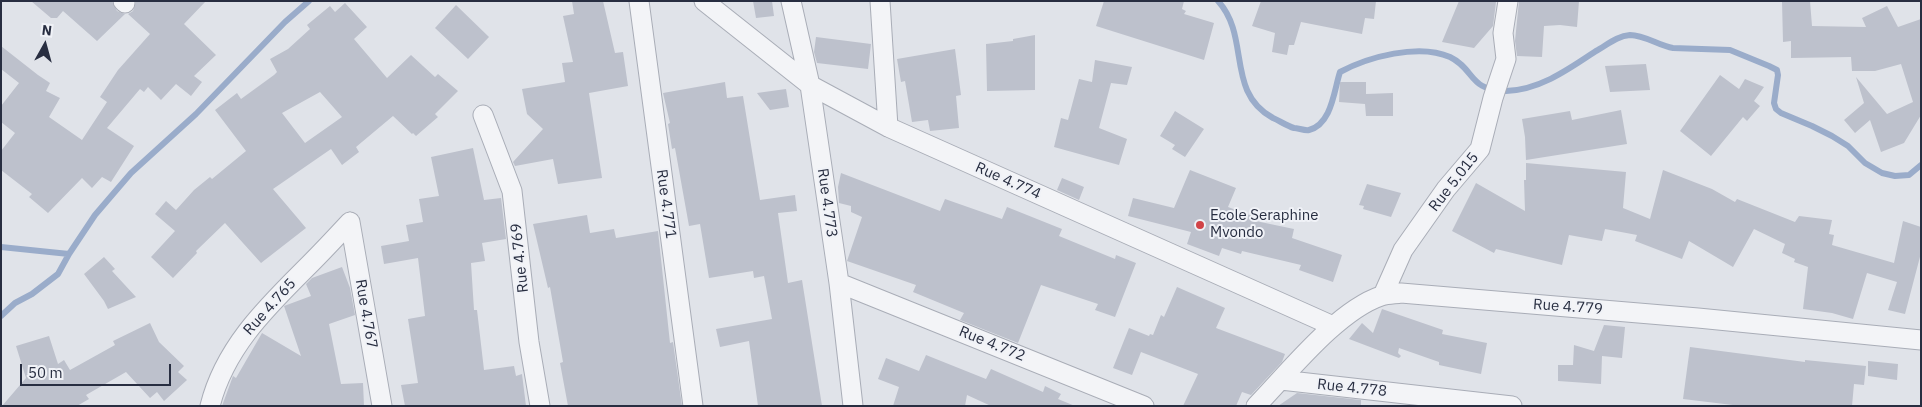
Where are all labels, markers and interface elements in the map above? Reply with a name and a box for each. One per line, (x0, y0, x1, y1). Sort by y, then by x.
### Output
north arrow (20, 20, 70, 70)
text: N (41, 21, 53, 40)
street label: Rue 5.015 (1425, 149, 1483, 215)
street label: Rue 4.774 (972, 159, 1044, 203)
street label: Rue 4.773 (813, 167, 841, 239)
street label: Rue 4.771 (652, 168, 680, 240)
place label: Ecole Seraphine Mvondo (1210, 207, 1318, 242)
marker: Ecole Seraphine Mvondo (1194, 219, 1206, 231)
street label: Rue 4.769 (507, 222, 533, 294)
street label: Rue 4.765 (240, 275, 300, 339)
street label: Rue 4.767 (351, 278, 381, 350)
street label: Rue 4.779 (1532, 296, 1604, 318)
street label: Rue 4.772 (956, 323, 1028, 365)
scale bar (22, 354, 174, 386)
text: 50 m (28, 363, 63, 382)
street label: Rue 4.778 (1316, 375, 1388, 401)

